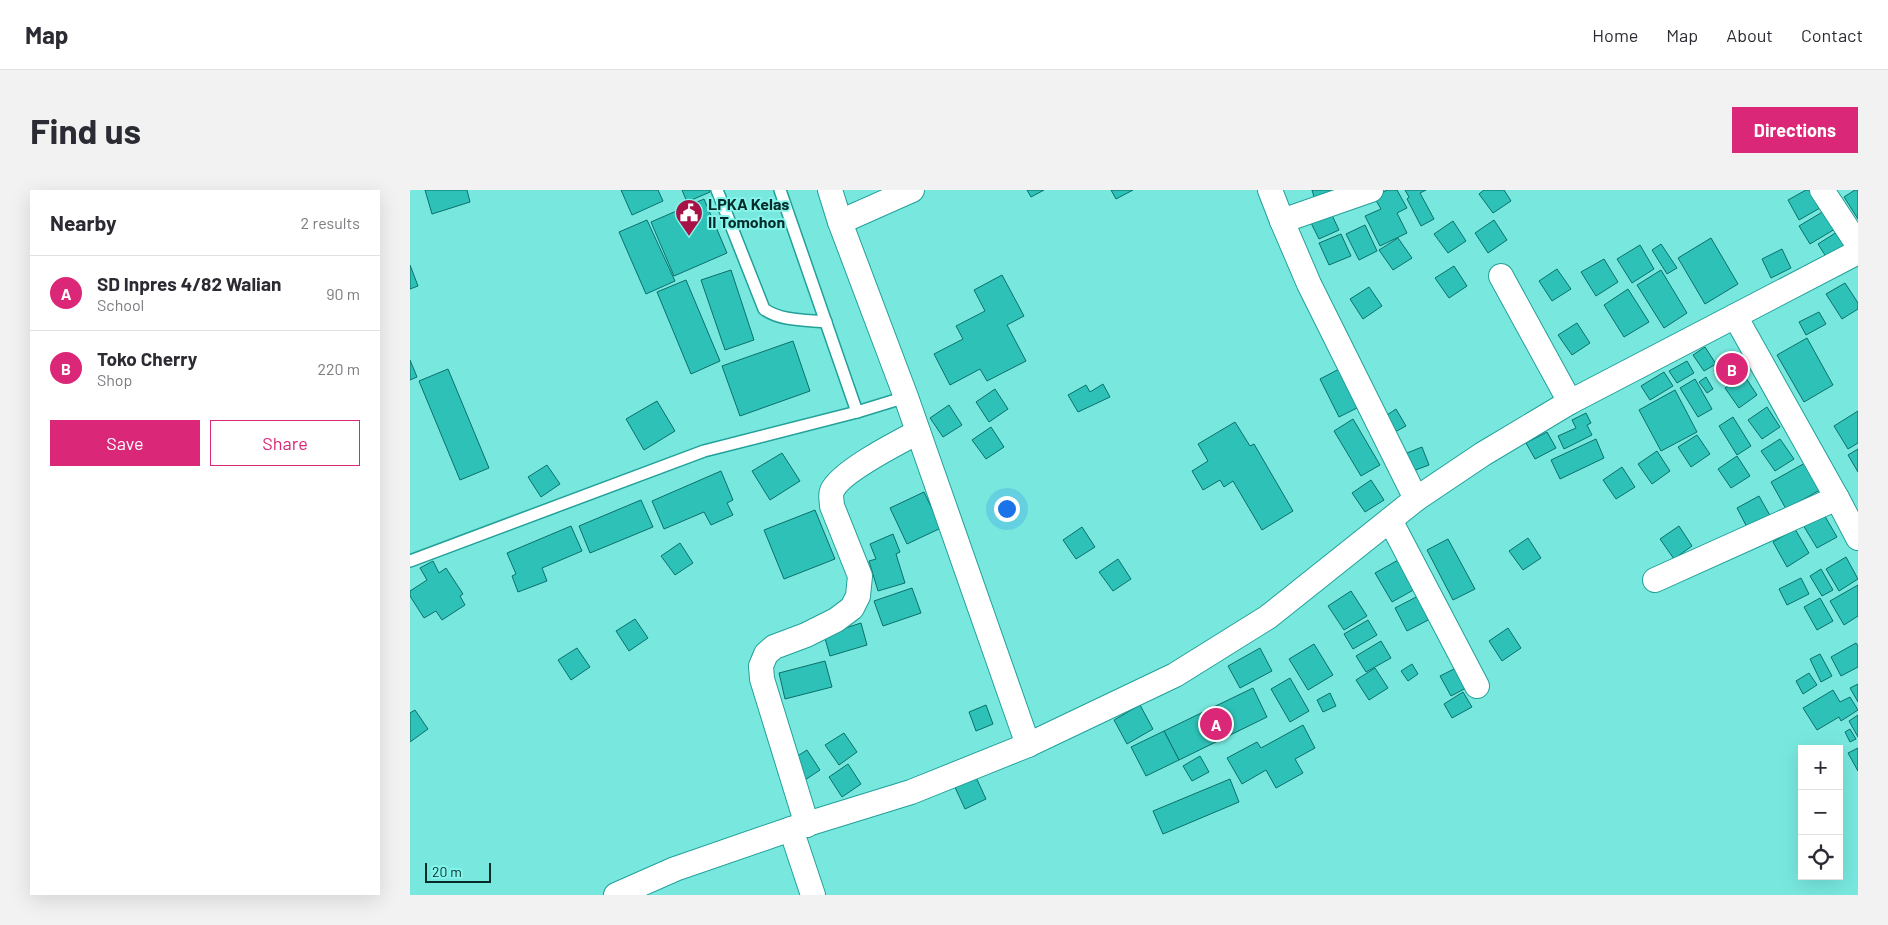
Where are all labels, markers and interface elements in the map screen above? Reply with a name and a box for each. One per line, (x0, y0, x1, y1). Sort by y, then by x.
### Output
text: Map (25, 20, 68, 49)
text: Home (1592, 24, 1638, 46)
text: Map (1666, 24, 1698, 46)
text: About (1726, 24, 1773, 46)
text: Contact (1801, 24, 1863, 46)
button: Directions (1732, 107, 1858, 153)
text: Find us (30, 109, 141, 151)
place label: LPKA Kelas II Tomohon (708, 194, 789, 231)
public building icon: LPKA Kelas II Tomohon (674, 198, 704, 237)
text: Nearby (50, 210, 116, 235)
text: 2 results (301, 213, 360, 232)
text: SD Inpres 4/82 Walian (97, 272, 281, 295)
text: A (61, 284, 71, 303)
text: 90 m (326, 284, 360, 303)
text: School (97, 295, 144, 314)
text: Toko Cherry (97, 347, 197, 370)
pin: B (1716, 350, 1748, 388)
text: B (61, 359, 71, 378)
text: 220 m (317, 359, 360, 378)
text: Shop (97, 370, 132, 389)
button: Save (50, 420, 200, 466)
button: Share (210, 420, 360, 466)
your location (994, 496, 1020, 522)
pin: A (1200, 705, 1232, 743)
map controls (1798, 745, 1843, 880)
button: + (1798, 745, 1843, 790)
button: − (1798, 790, 1843, 835)
button: locate (1798, 835, 1843, 880)
scale bar (425, 860, 491, 883)
text: 20 m (432, 863, 462, 880)

